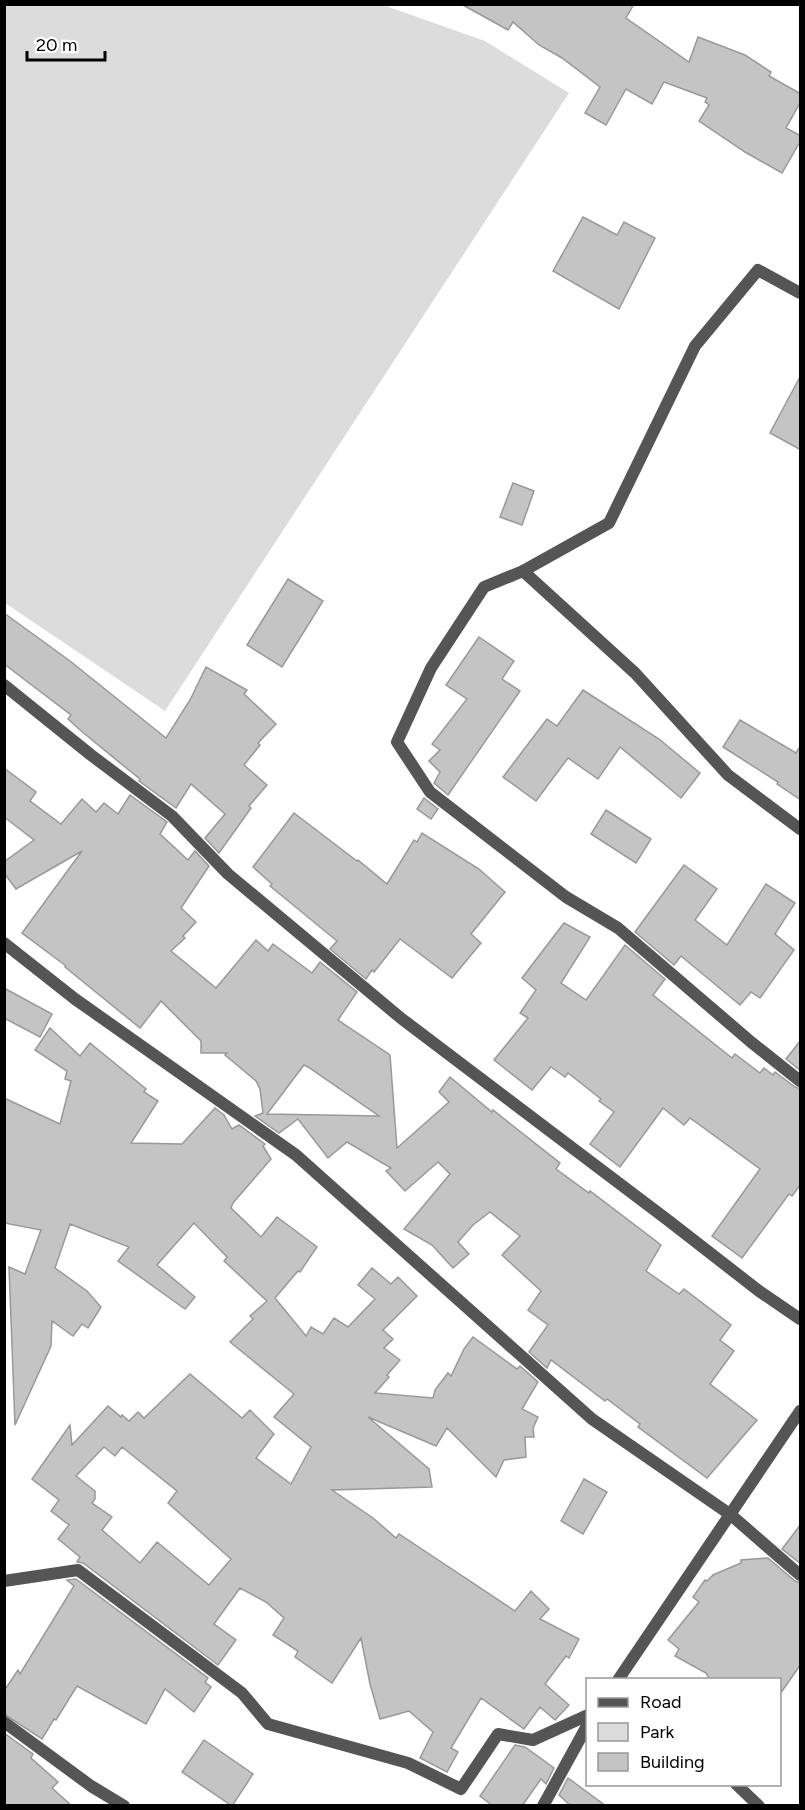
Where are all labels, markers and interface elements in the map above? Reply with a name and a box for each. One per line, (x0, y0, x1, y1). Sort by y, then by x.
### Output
scale bar (27, 24, 105, 62)
text: 20 m (36, 34, 77, 56)
legend (586, 1678, 781, 1786)
text: Road (640, 1691, 681, 1713)
text: Park (640, 1721, 675, 1743)
text: Building (640, 1751, 705, 1773)

